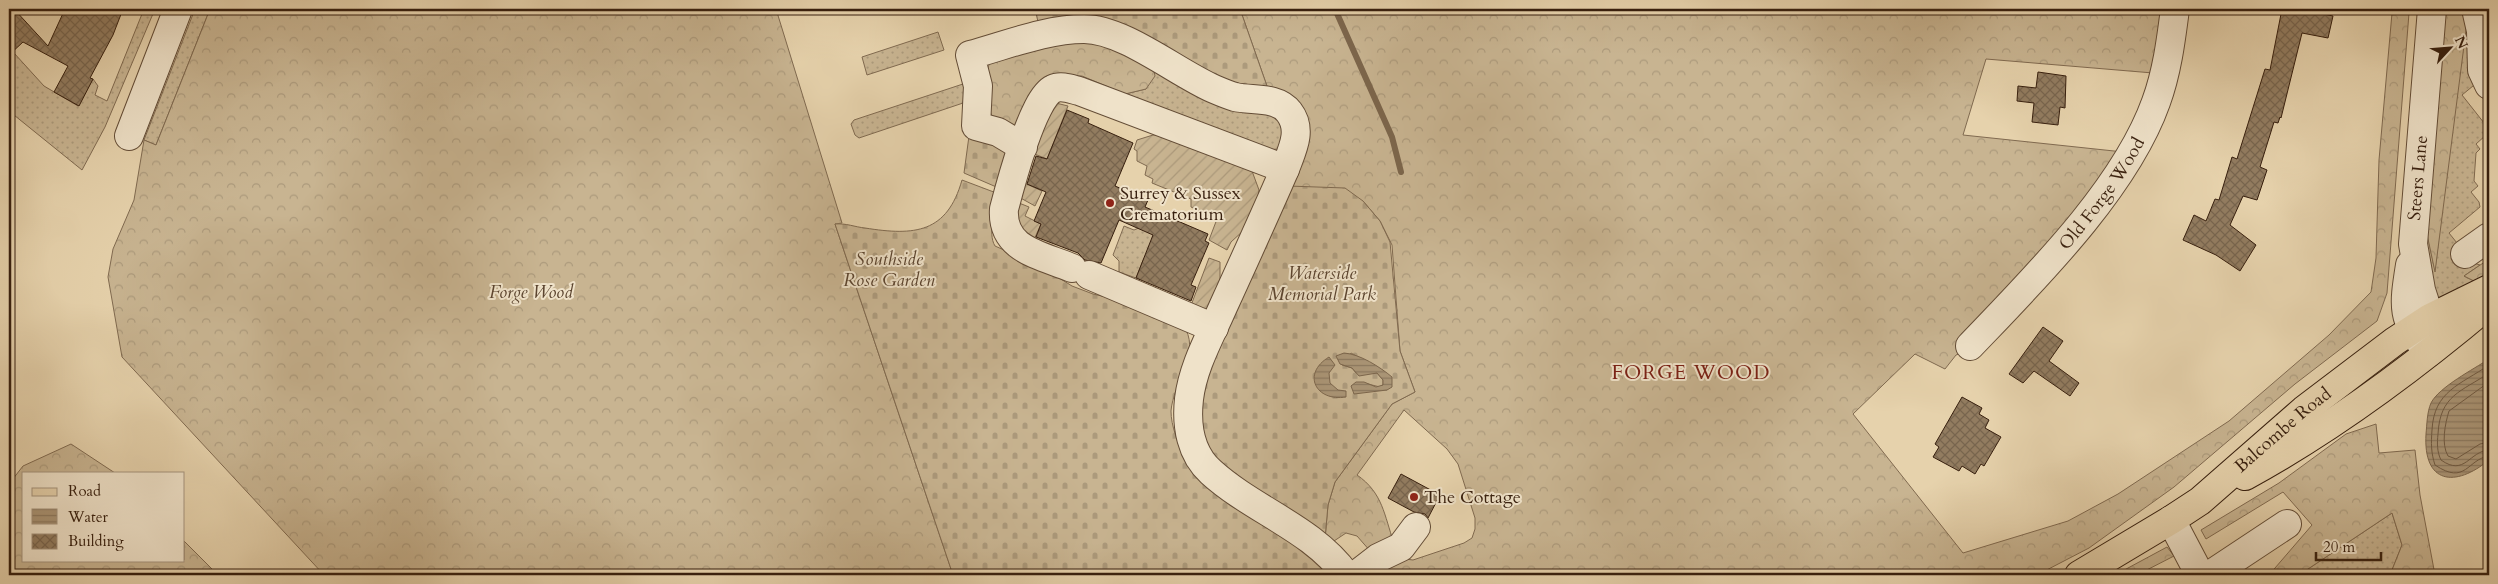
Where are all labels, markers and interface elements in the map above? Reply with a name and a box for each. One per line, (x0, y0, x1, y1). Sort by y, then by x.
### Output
north arrow (2426, 22, 2476, 72)
text: N (2450, 33, 2472, 52)
street label: Old Forge Wood (2053, 132, 2151, 255)
street label: Steers Lane (2402, 134, 2434, 222)
place label: Surrey & Sussex Crematorium (1120, 181, 1241, 227)
marker: Surrey & Sussex Crematorium (1104, 197, 1116, 209)
park label: Southside Rose Garden (843, 247, 935, 293)
park label: Waterside Memorial Park (1268, 261, 1376, 307)
park label: Forge Wood (489, 280, 574, 305)
district label: FORGE WOOD (1612, 359, 1771, 386)
street label: Balcombe Road (2229, 381, 2337, 478)
legend (22, 472, 185, 562)
text: Road (68, 481, 101, 501)
place label: The Cottage (1424, 485, 1521, 510)
marker: The Cottage (1408, 491, 1420, 503)
text: Water (67, 507, 109, 527)
scale bar (2316, 529, 2380, 561)
text: Building (68, 531, 124, 551)
text: 20 m (2323, 537, 2355, 557)

